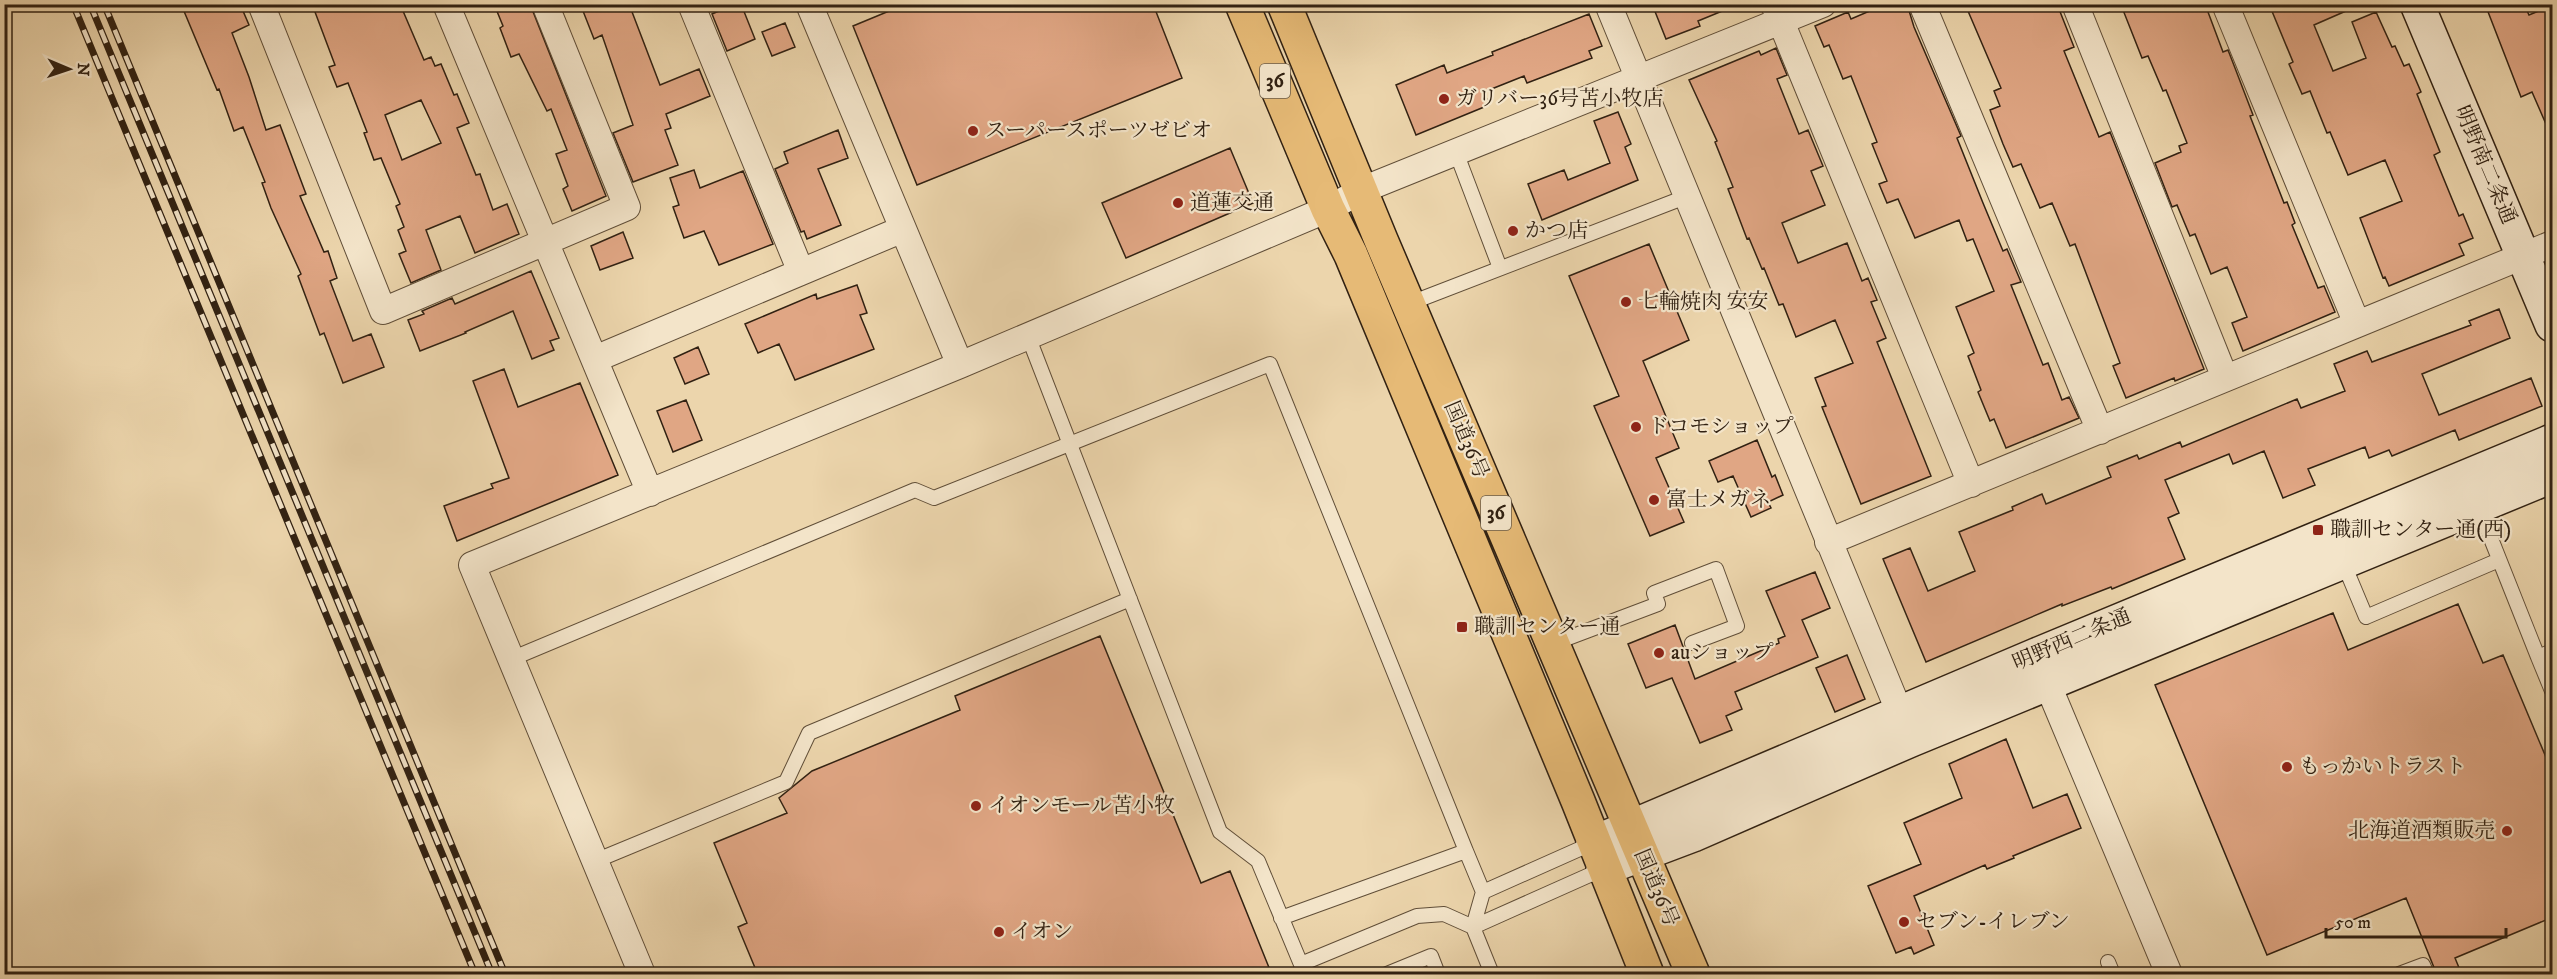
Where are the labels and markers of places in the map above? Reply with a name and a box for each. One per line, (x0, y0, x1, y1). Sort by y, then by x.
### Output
place label: ガリバー36号苫小牧店 (1456, 86, 1663, 112)
marker: ガリバー36号苫小牧店 (1437, 92, 1451, 106)
place label: スーパースポーツゼビオ (985, 118, 1212, 144)
marker: スーパースポーツゼビオ (966, 124, 980, 138)
place label: 道蓮交通 (1190, 190, 1274, 216)
marker: 道蓮交通 (1171, 196, 1185, 210)
place label: かつ店 (1525, 218, 1588, 244)
marker: かつ店 (1506, 224, 1520, 238)
place label: 七輪焼肉 安安 (1638, 289, 1769, 315)
marker: 七輪焼肉 安安 (1619, 295, 1633, 309)
place label: ドコモショップ (1648, 414, 1794, 440)
marker: ドコモショップ (1629, 420, 1643, 434)
place label: 富士メガネ (1666, 487, 1771, 513)
marker: 富士メガネ (1647, 493, 1661, 507)
place label: 職訓センター通(西) (2330, 517, 2511, 543)
marker: 職訓センター通(西) (2311, 523, 2325, 537)
place label: 職訓センター通 (1474, 614, 1620, 640)
marker: 職訓センター通 (1455, 620, 1469, 634)
place label: auショップ (1671, 640, 1774, 666)
marker: auショップ (1652, 646, 1666, 660)
place label: もっかいトラスト (2299, 754, 2466, 780)
marker: もっかいトラスト (2280, 760, 2294, 774)
place label: イオンモール苫小牧 (988, 793, 1175, 819)
marker: イオンモール苫小牧 (969, 799, 983, 813)
place label: 北海道酒類販売 (2348, 818, 2495, 844)
marker: 北海道酒類販売 (2500, 824, 2514, 838)
place label: セブン-イレブン (1916, 909, 2070, 935)
marker: セブン-イレブン (1897, 915, 1911, 929)
place label: イオン (1011, 919, 1073, 945)
marker: イオン (992, 925, 1006, 939)

